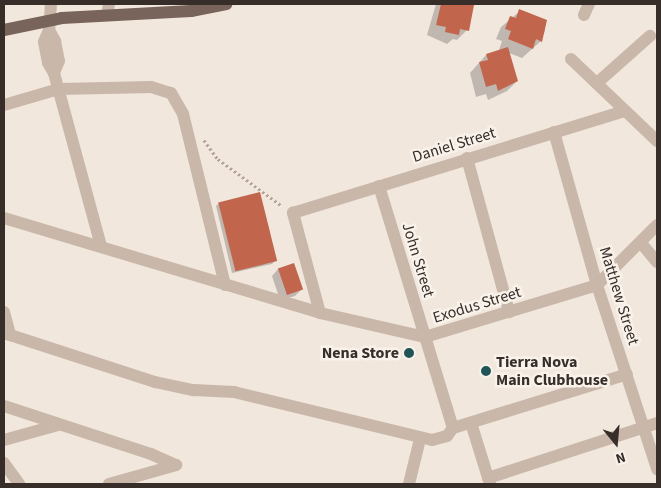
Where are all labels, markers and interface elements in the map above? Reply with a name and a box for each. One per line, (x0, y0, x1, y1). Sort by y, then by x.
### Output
street label: Daniel Street (410, 123, 498, 167)
street label: John Street (398, 220, 438, 300)
street label: Matthew Street (595, 245, 643, 347)
street label: Exodus Street (431, 283, 523, 327)
place label: Nena Store (322, 343, 399, 363)
marker: Nena Store (403, 347, 415, 359)
place label: Tierra Nova Main Clubhouse (496, 352, 608, 390)
marker: Tierra Nova Main Clubhouse (480, 365, 492, 377)
north arrow (591, 418, 641, 468)
text: N (613, 446, 628, 468)

